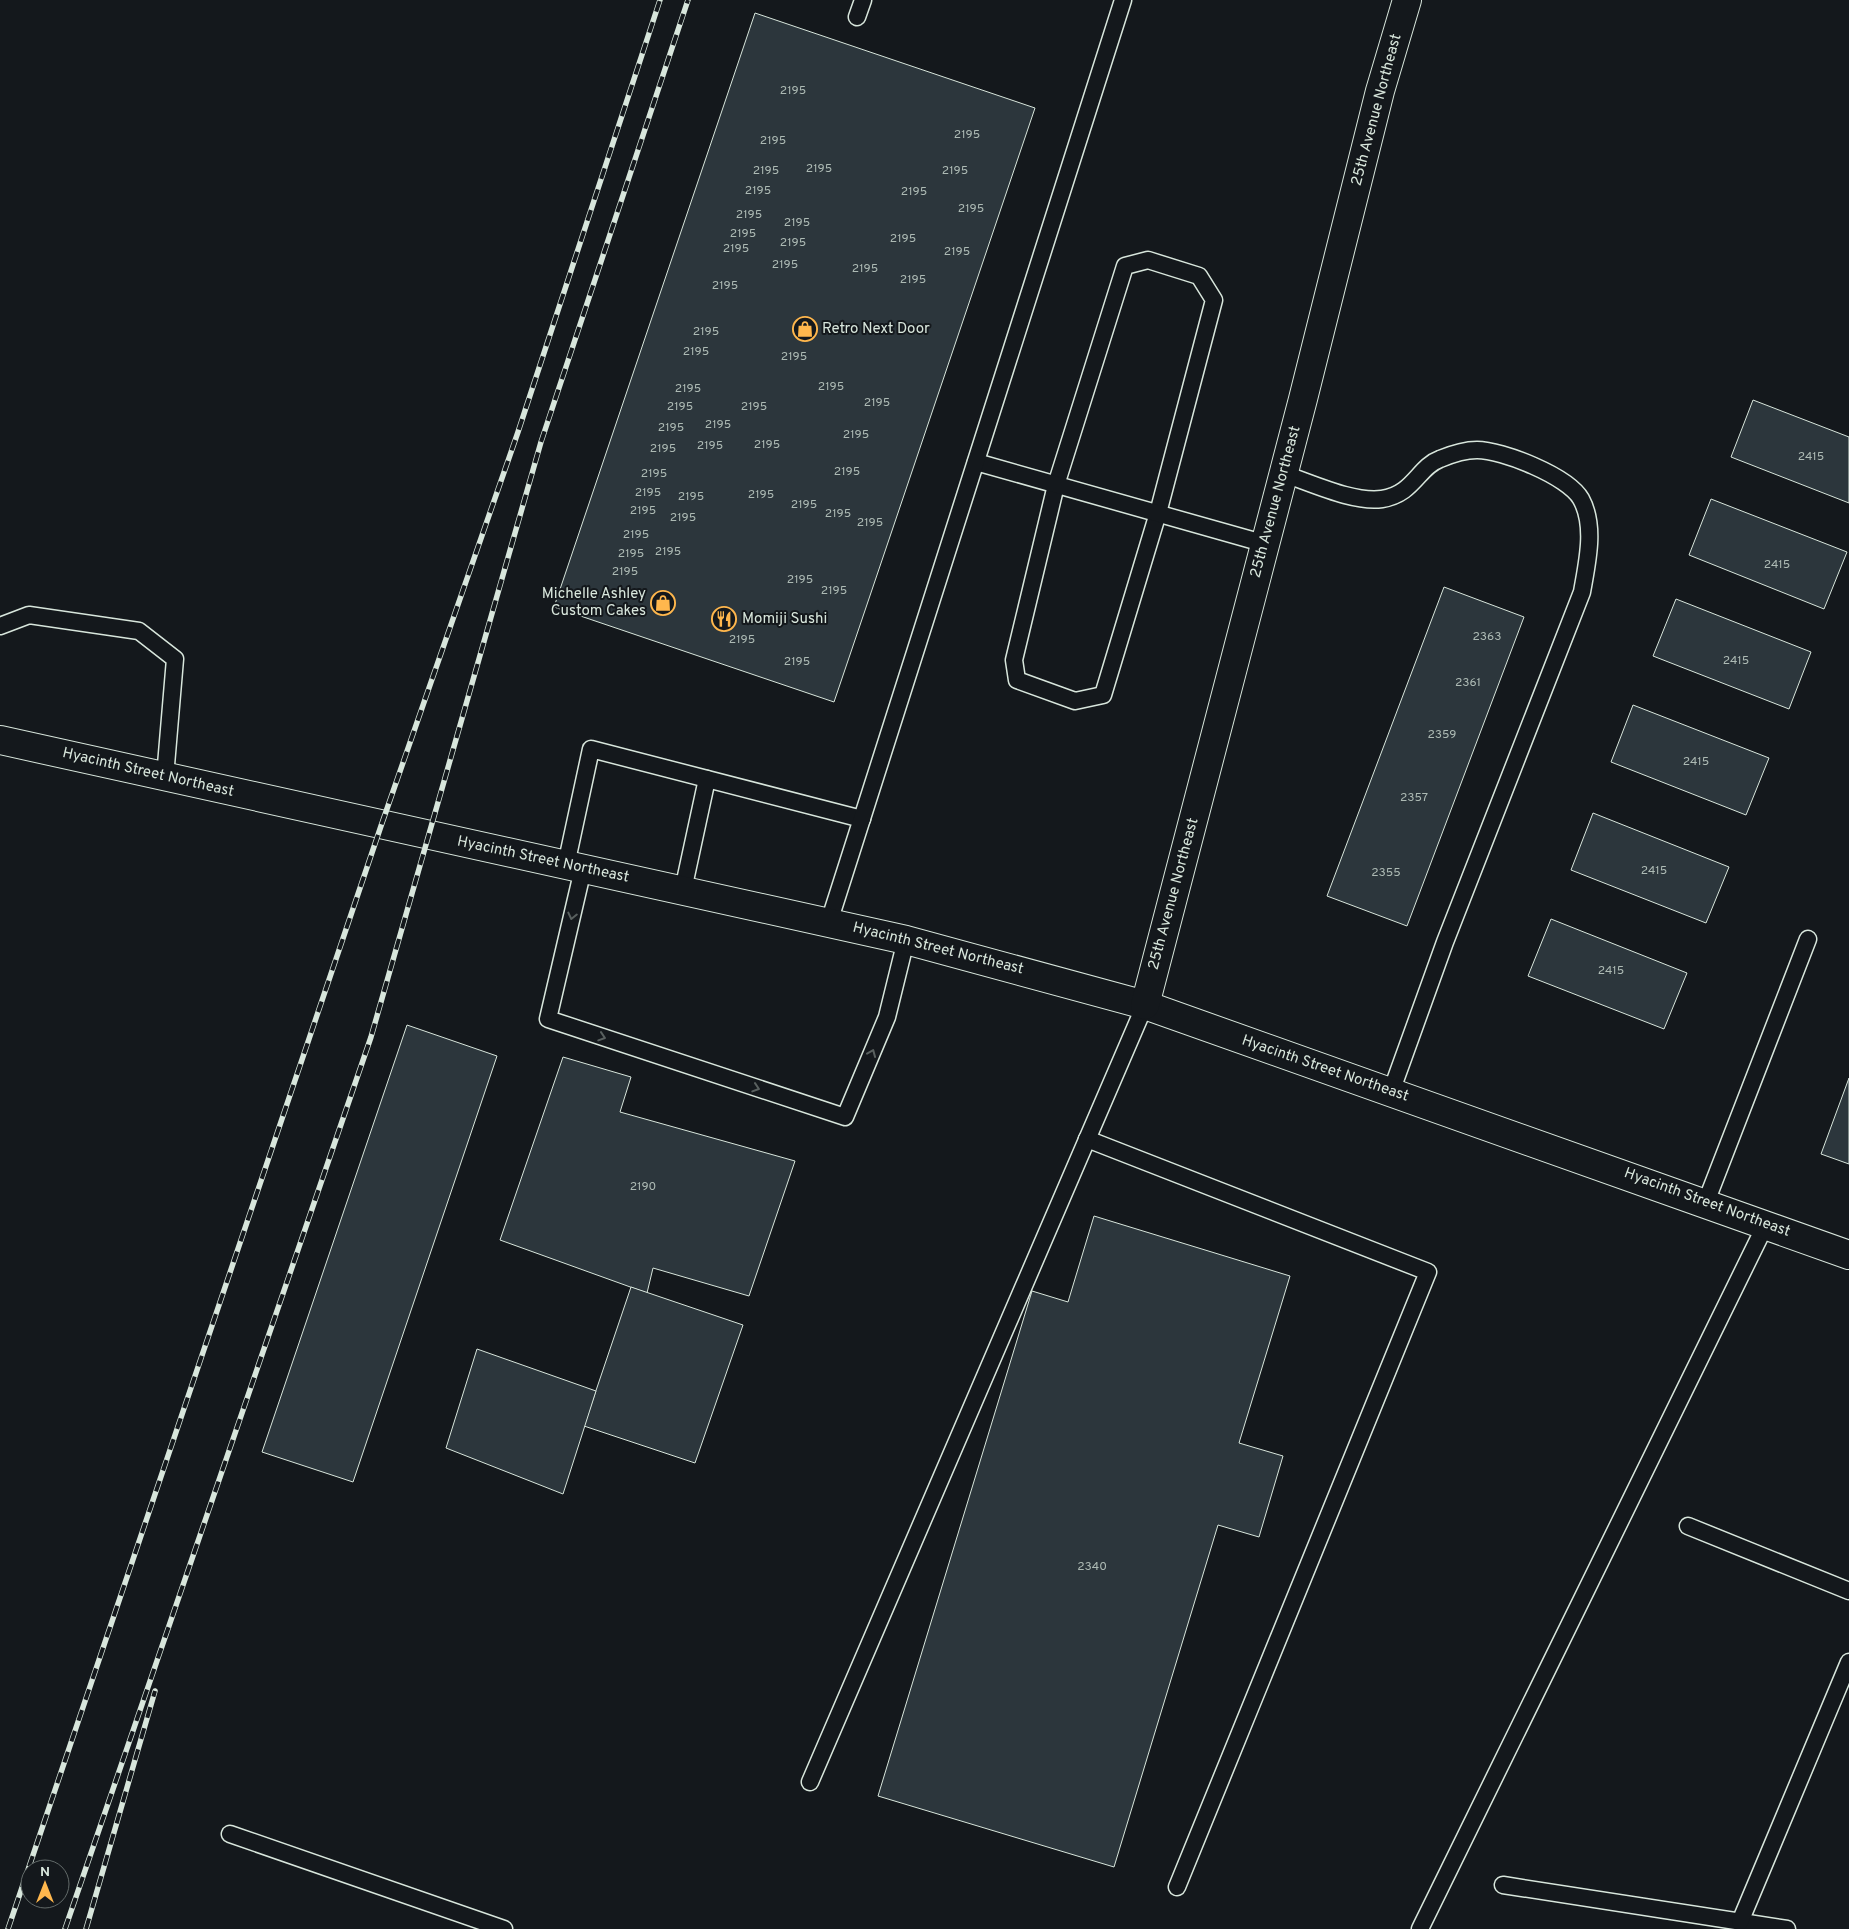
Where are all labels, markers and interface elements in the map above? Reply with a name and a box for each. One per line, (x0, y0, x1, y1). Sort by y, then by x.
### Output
street label: 25th Avenue Northeast (1348, 32, 1406, 188)
house number: 2195 (780, 83, 806, 99)
house number: 2195 (954, 127, 980, 143)
house number: 2195 (760, 133, 786, 149)
house number: 2195 (806, 161, 832, 177)
house number: 2195 (753, 163, 779, 179)
house number: 2195 (942, 163, 968, 179)
house number: 2195 (745, 183, 771, 199)
house number: 2195 (901, 184, 927, 200)
house number: 2195 (958, 201, 984, 217)
house number: 2195 (736, 207, 762, 223)
house number: 2195 (784, 215, 810, 231)
house number: 2195 (730, 226, 756, 242)
house number: 2195 (890, 231, 916, 247)
house number: 2195 (780, 235, 806, 251)
house number: 2195 (723, 241, 749, 257)
house number: 2195 (944, 244, 970, 260)
house number: 2195 (772, 257, 798, 273)
house number: 2195 (852, 261, 878, 277)
house number: 2195 (900, 272, 926, 288)
house number: 2195 (712, 278, 738, 294)
shop icon: Retro Next Door (792, 316, 818, 342)
place label: Retro Next Door (822, 320, 930, 339)
house number: 2195 (693, 324, 719, 340)
house number: 2195 (683, 344, 709, 360)
house number: 2195 (781, 349, 807, 365)
house number: 2195 (818, 379, 844, 395)
house number: 2195 (675, 381, 701, 397)
house number: 2195 (864, 395, 890, 411)
house number: 2195 (667, 399, 693, 415)
house number: 2195 (741, 399, 767, 415)
house number: 2195 (705, 417, 731, 433)
house number: 2195 (658, 420, 684, 436)
street label: 25th Avenue Northeast (1247, 424, 1305, 580)
house number: 2195 (843, 427, 869, 443)
house number: 2195 (754, 437, 780, 453)
house number: 2195 (697, 438, 723, 454)
house number: 2195 (650, 441, 676, 457)
house number: 2415 (1798, 449, 1824, 465)
house number: 2195 (834, 464, 860, 480)
house number: 2195 (641, 466, 667, 482)
house number: 2195 (635, 485, 661, 501)
house number: 2195 (748, 487, 774, 503)
house number: 2195 (678, 489, 704, 505)
house number: 2195 (791, 497, 817, 513)
house number: 2195 (630, 503, 656, 519)
house number: 2195 (825, 506, 851, 522)
house number: 2195 (670, 510, 696, 526)
house number: 2195 (857, 515, 883, 531)
house number: 2195 (623, 527, 649, 543)
house number: 2195 (655, 544, 681, 560)
house number: 2195 (618, 546, 644, 562)
house number: 2415 (1764, 557, 1790, 573)
house number: 2195 (612, 564, 638, 580)
house number: 2195 (787, 572, 813, 588)
house number: 2195 (821, 583, 847, 599)
place label: Michelle Ashley Custom Cakes (542, 585, 646, 621)
shop icon: Michelle Ashley Custom Cakes (650, 590, 676, 616)
restaurant icon: Momiji Sushi (711, 606, 737, 632)
place label: Momiji Sushi (742, 610, 827, 629)
house number: 2363 (1473, 629, 1501, 645)
house number: 2195 (729, 632, 755, 648)
house number: 2415 (1723, 653, 1749, 669)
house number: 2195 (784, 654, 810, 670)
house number: 2361 (1455, 675, 1481, 691)
house number: 2359 (1427, 727, 1457, 743)
street label: Hyacinth Street Northeast (60, 744, 236, 802)
house number: 2415 (1683, 754, 1709, 770)
house number: 2357 (1400, 790, 1428, 806)
street label: 25th Avenue Northeast (1145, 816, 1203, 972)
street label: Hyacinth Street Northeast (455, 832, 631, 888)
house number: 2415 (1641, 863, 1667, 879)
house number: 2355 (1371, 865, 1401, 881)
one-way arrow (567, 912, 578, 921)
street label: Hyacinth Street Northeast (851, 919, 1025, 979)
house number: 2415 (1598, 963, 1624, 979)
one-way arrow (597, 1031, 606, 1041)
street label: Hyacinth Street Northeast (1239, 1031, 1411, 1107)
one-way arrow (865, 1049, 876, 1058)
one-way arrow (752, 1082, 760, 1092)
street label: Hyacinth Street Northeast (1621, 1164, 1793, 1242)
house number: 2190 (630, 1179, 656, 1195)
house number: 2340 (1077, 1559, 1107, 1575)
north arrow (20, 1859, 70, 1909)
text: N (40, 1864, 50, 1881)

